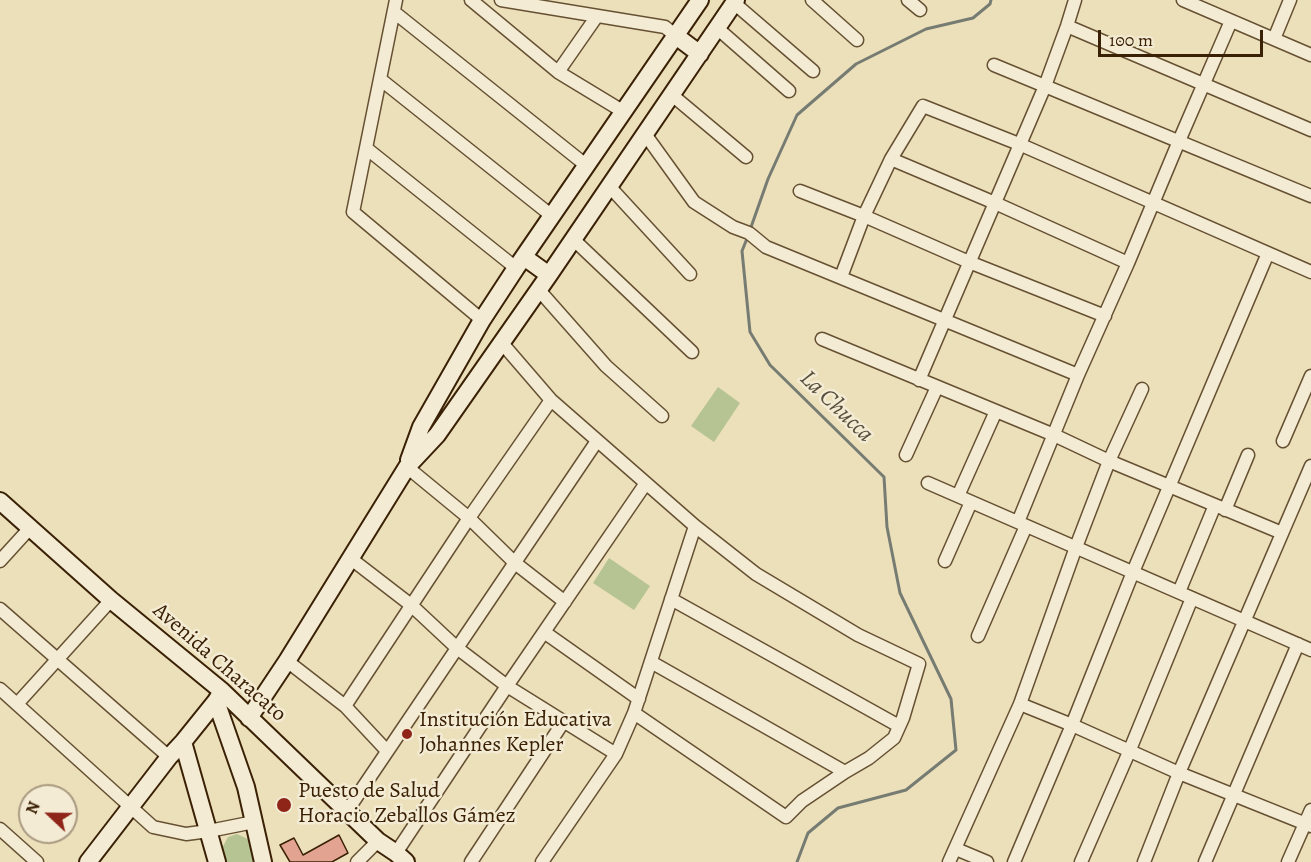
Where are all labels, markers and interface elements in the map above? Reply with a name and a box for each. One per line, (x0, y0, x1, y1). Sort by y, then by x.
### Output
scale bar (1101, 18, 1266, 56)
text: 100 m (1109, 28, 1153, 52)
water label: La Chucca (793, 365, 879, 449)
street label: Avenida Characato (147, 598, 291, 728)
place label: Institución Educativa Johannes Kepler (419, 708, 612, 760)
marker: Institución Educativa Johannes Kepler (400, 727, 414, 741)
place label: Puesto de Salud Horacio Zeballos Gámez (298, 779, 516, 830)
north arrow (18, 784, 78, 844)
marker: Puesto de Salud Horacio Zeballos Gámez (275, 796, 293, 814)
text: N (21, 798, 46, 818)

